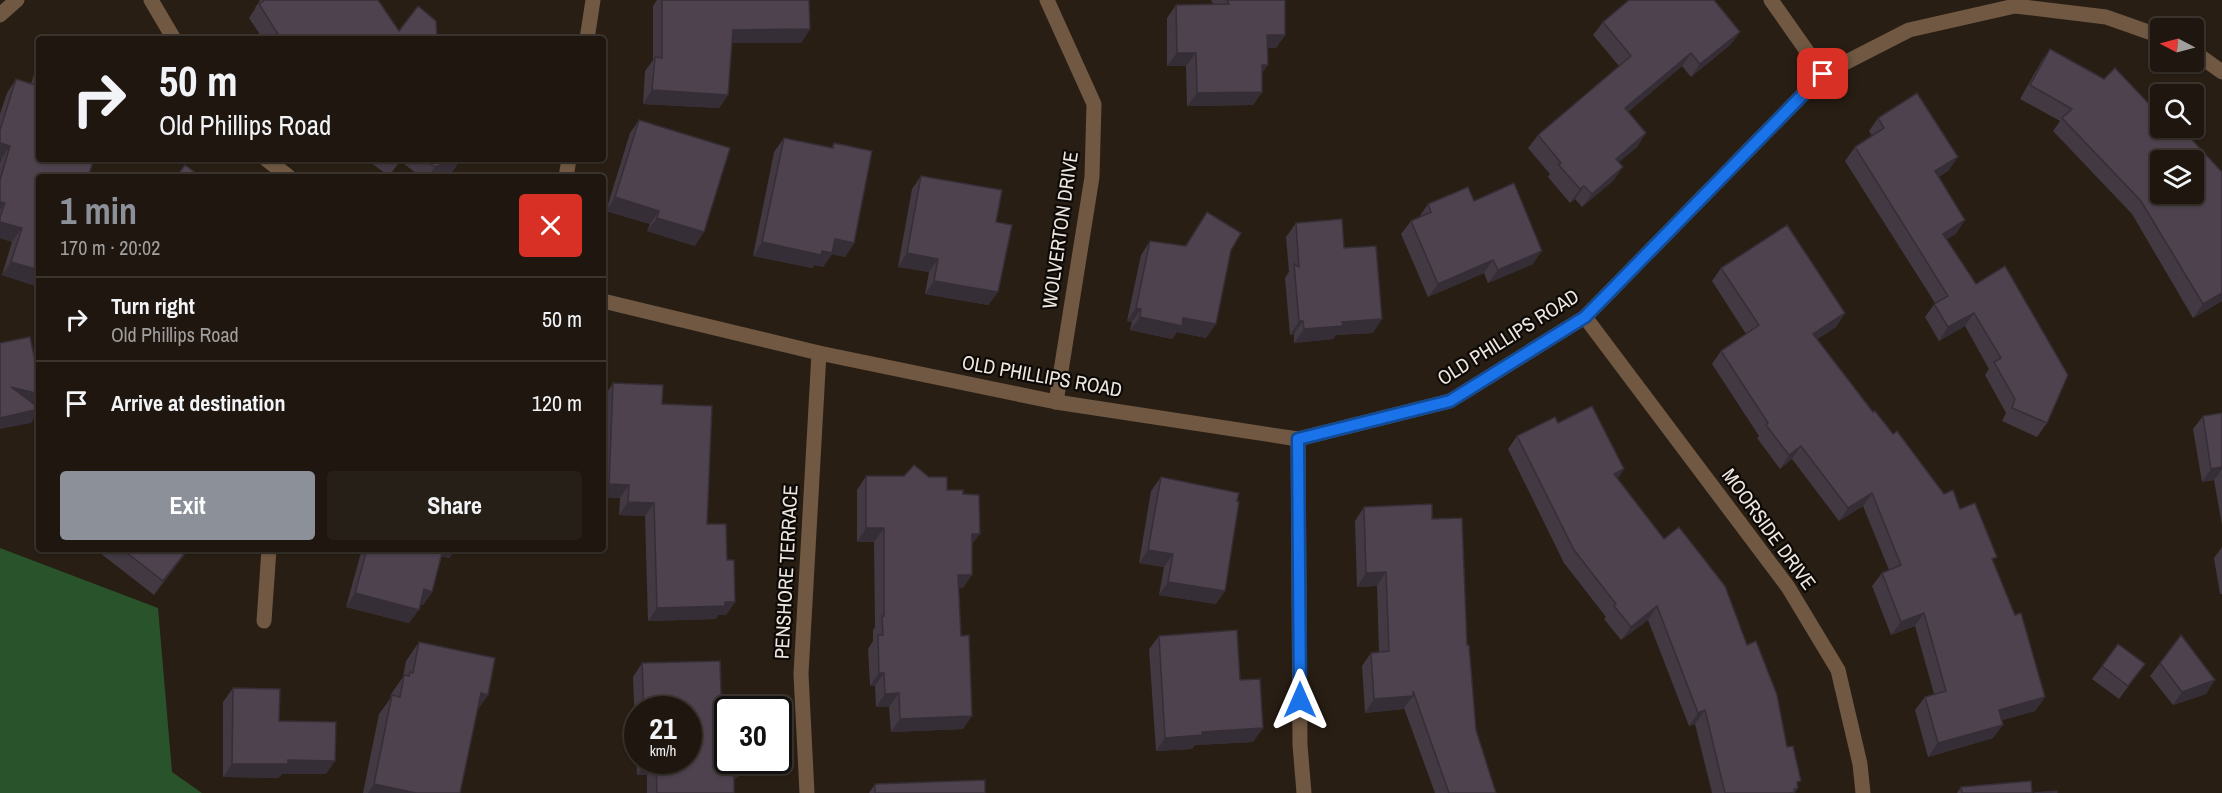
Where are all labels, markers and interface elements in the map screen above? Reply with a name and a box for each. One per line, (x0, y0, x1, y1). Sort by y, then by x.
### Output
north arrow (2150, 18, 2204, 72)
map controls (2150, 18, 2204, 204)
pin (1797, 48, 1848, 99)
text: 50 m (159, 53, 238, 109)
icon: arrive (1806, 57, 1839, 90)
icon: right (60, 60, 138, 138)
button: search (2150, 84, 2204, 138)
text: Old Phillips Road (159, 107, 331, 143)
street label: WOLVERTON DRIVE (1035, 150, 1084, 310)
button: layers (2150, 150, 2204, 204)
text: 1 min (60, 187, 137, 235)
button: close (519, 194, 582, 257)
text: 170 m · 20:02 (60, 234, 160, 261)
street label: OLD PHILLIPS ROAD (1432, 282, 1584, 391)
text: Turn right (111, 291, 195, 321)
icon: right (60, 303, 93, 336)
text: 50 m (542, 304, 582, 334)
text: Old Phillips Road (111, 321, 239, 348)
street label: OLD PHILLIPS ROAD (960, 348, 1124, 403)
icon: arrive (60, 387, 93, 420)
text: Arrive at destination (111, 388, 285, 418)
text: 120 m (532, 388, 582, 418)
street label: MOORSIDE DRIVE (1716, 463, 1823, 595)
button: Exit (60, 471, 315, 540)
button: Share (327, 471, 582, 540)
street label: PENSHORE TERRACE (767, 484, 804, 660)
position arrow (1268, 668, 1332, 732)
speed limit sign: 30 (714, 696, 792, 774)
text: 21 (649, 708, 677, 748)
text: km/h (650, 740, 676, 761)

